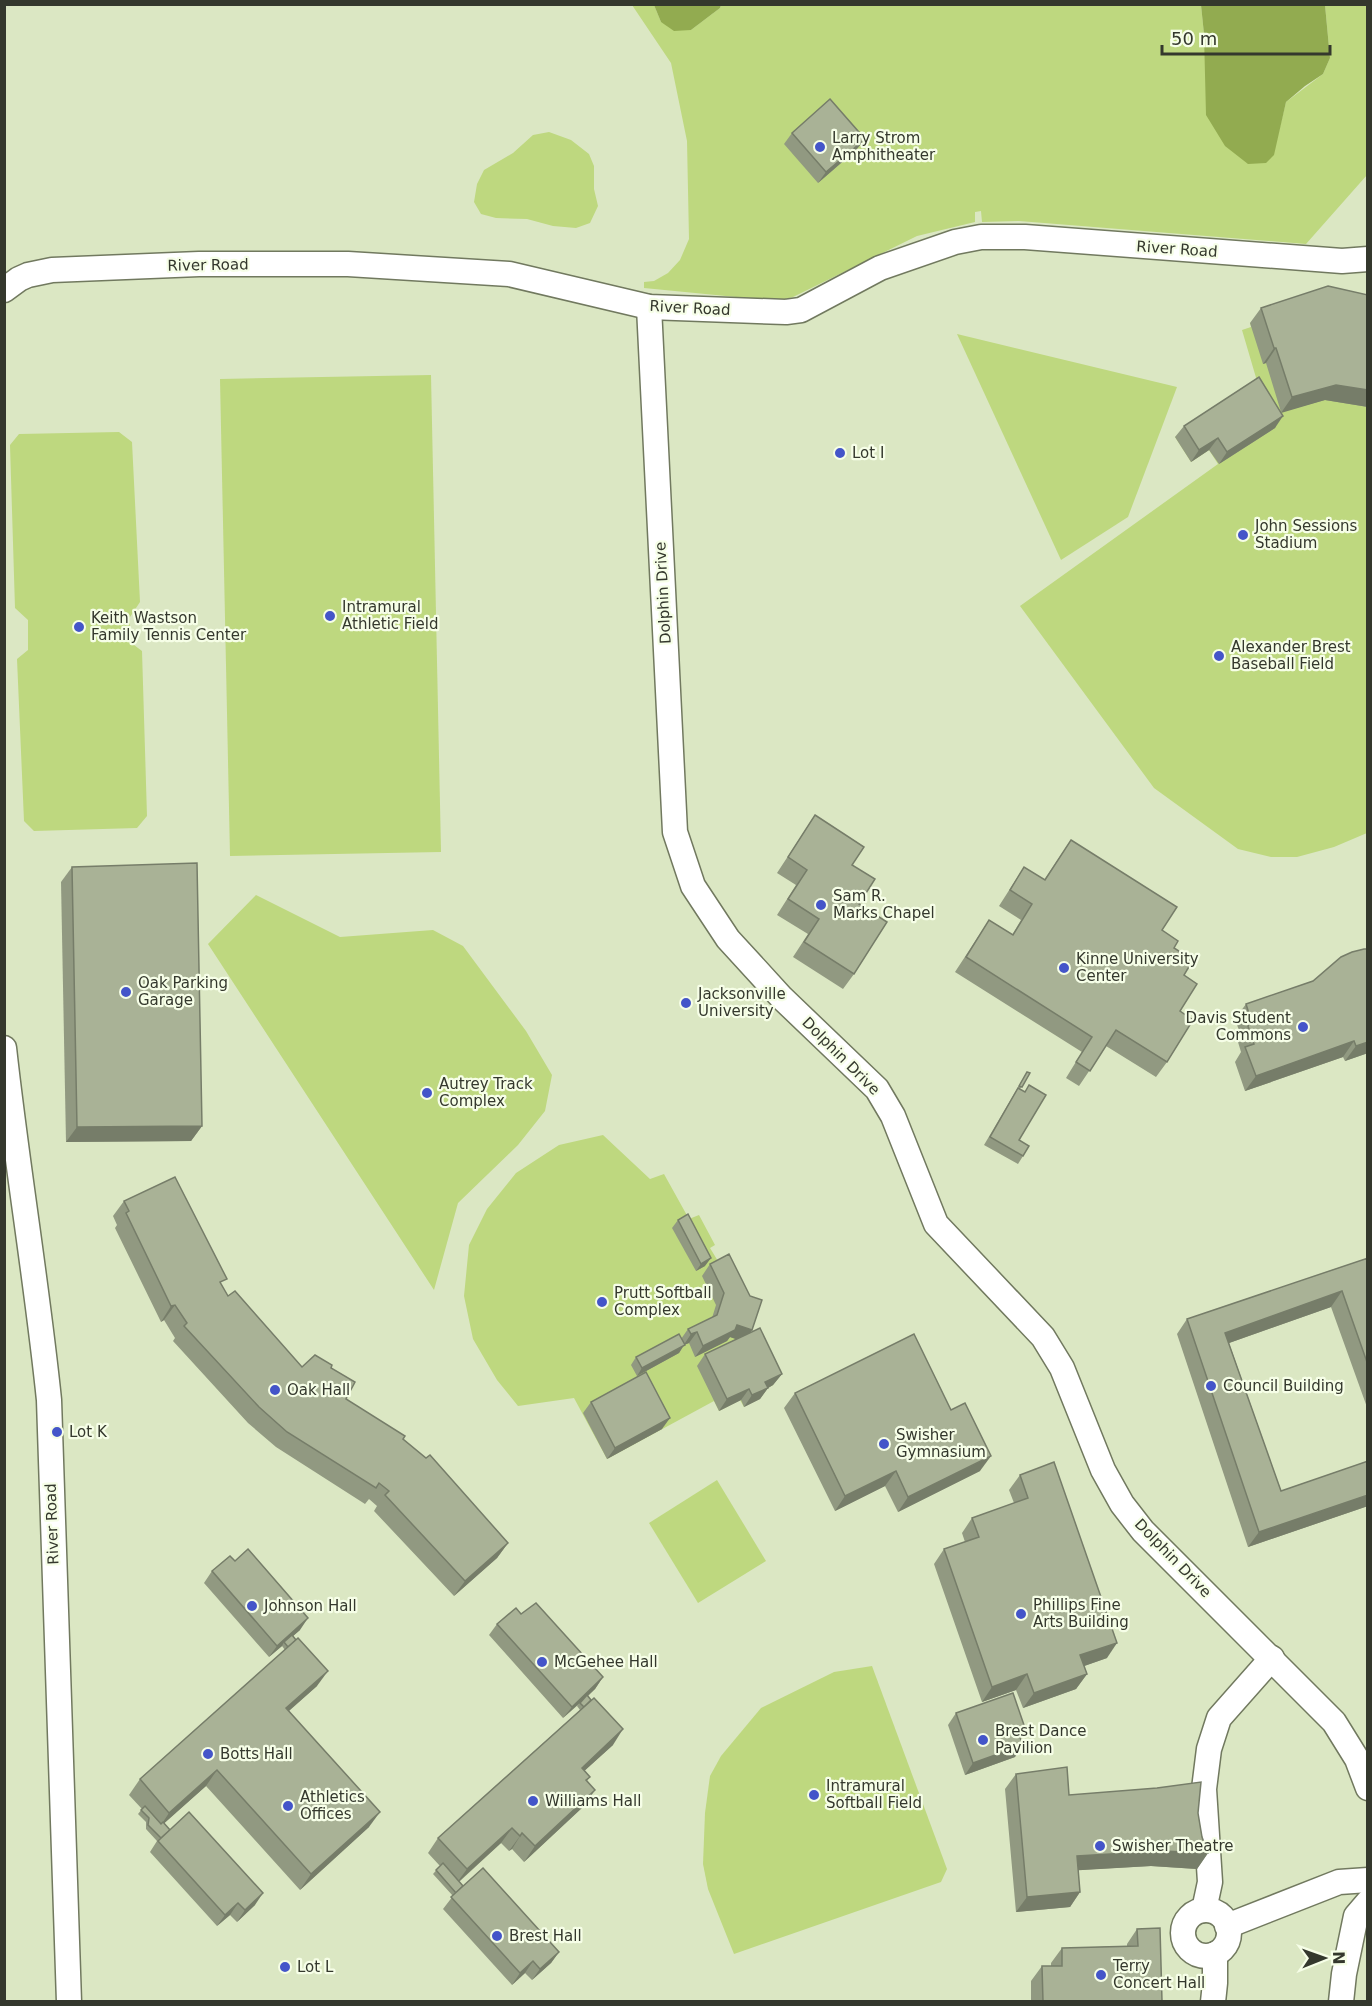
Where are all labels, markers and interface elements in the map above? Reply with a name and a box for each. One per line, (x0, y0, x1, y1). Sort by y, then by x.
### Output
scale bar (1162, 18, 1330, 56)
text: 50 m (1171, 28, 1217, 49)
place label: Larry Strom Amphitheater (832, 129, 936, 164)
marker: Larry Strom Amphitheater (813, 140, 827, 154)
street label: River Road (1136, 237, 1218, 261)
street label: River Road (167, 255, 249, 275)
street label: River Road (649, 297, 731, 319)
place label: Lot I (852, 444, 884, 462)
marker: Lot I (833, 446, 847, 460)
place label: John Sessions Stadium (1254, 517, 1358, 552)
marker: John Sessions Stadium (1236, 528, 1250, 542)
street label: Dolphin Drive (651, 541, 675, 645)
place label: Intramural Athletic Field (342, 598, 438, 633)
place label: Keith Wastson Family Tennis Center (91, 609, 247, 644)
marker: Intramural Athletic Field (323, 609, 337, 623)
marker: Keith Wastson Family Tennis Center (72, 620, 86, 634)
place label: Alexander Brest Baseball Field (1231, 638, 1351, 673)
marker: Alexander Brest Baseball Field (1212, 649, 1226, 663)
place label: Sam R. Marks Chapel (833, 887, 935, 922)
marker: Sam R. Marks Chapel (814, 898, 828, 912)
place label: Kinne University Center (1076, 950, 1199, 985)
marker: Kinne University Center (1057, 961, 1071, 975)
place label: Oak Parking Garage (138, 974, 228, 1009)
marker: Oak Parking Garage (119, 985, 133, 999)
place label: Jacksonville University (697, 985, 786, 1020)
marker: Jacksonville University (679, 996, 693, 1010)
place label: Davis Student Commons (1186, 1009, 1291, 1044)
street label: Dolphin Drive (798, 1013, 884, 1099)
marker: Davis Student Commons (1296, 1020, 1310, 1034)
place label: Autrey Track Complex (439, 1075, 533, 1110)
marker: Autrey Track Complex (420, 1086, 434, 1100)
place label: Prutt Softball Complex (614, 1284, 712, 1319)
marker: Prutt Softball Complex (595, 1295, 609, 1309)
place label: Council Building (1223, 1377, 1344, 1395)
marker: Council Building (1204, 1379, 1218, 1393)
place label: Oak Hall (287, 1381, 350, 1399)
marker: Oak Hall (268, 1383, 282, 1397)
place label: Lot K (69, 1423, 108, 1441)
marker: Lot K (50, 1425, 64, 1439)
place label: Swisher Gymnasium (896, 1426, 986, 1461)
marker: Swisher Gymnasium (877, 1437, 891, 1451)
street label: River Road (42, 1483, 62, 1565)
street label: Dolphin Drive (1131, 1515, 1215, 1601)
place label: Phillips Fine Arts Building (1033, 1596, 1129, 1631)
place label: Johnson Hall (263, 1597, 357, 1615)
marker: Johnson Hall (245, 1599, 259, 1613)
marker: Phillips Fine Arts Building (1014, 1607, 1028, 1621)
place label: McGehee Hall (554, 1653, 658, 1671)
marker: McGehee Hall (535, 1655, 549, 1669)
place label: Brest Dance Pavilion (995, 1722, 1087, 1757)
marker: Brest Dance Pavilion (976, 1733, 990, 1747)
place label: Botts Hall (220, 1745, 293, 1763)
marker: Botts Hall (201, 1747, 215, 1761)
place label: Intramural Softball Field (826, 1777, 922, 1812)
place label: Athletics Offices (300, 1788, 365, 1823)
marker: Intramural Softball Field (807, 1788, 821, 1802)
place label: Williams Hall (545, 1792, 641, 1810)
marker: Williams Hall (526, 1794, 540, 1808)
marker: Athletics Offices (281, 1799, 295, 1813)
place label: Swisher Theatre (1112, 1837, 1233, 1855)
marker: Swisher Theatre (1093, 1839, 1107, 1853)
place label: Brest Hall (509, 1927, 582, 1945)
north arrow (1294, 1928, 1354, 1988)
marker: Brest Hall (490, 1929, 504, 1943)
text: N (1329, 1951, 1348, 1965)
place label: Terry Concert Hall (1112, 1957, 1205, 1992)
place label: Lot L (297, 1958, 334, 1976)
marker: Lot L (278, 1960, 292, 1974)
marker: Terry Concert Hall (1094, 1968, 1108, 1982)

